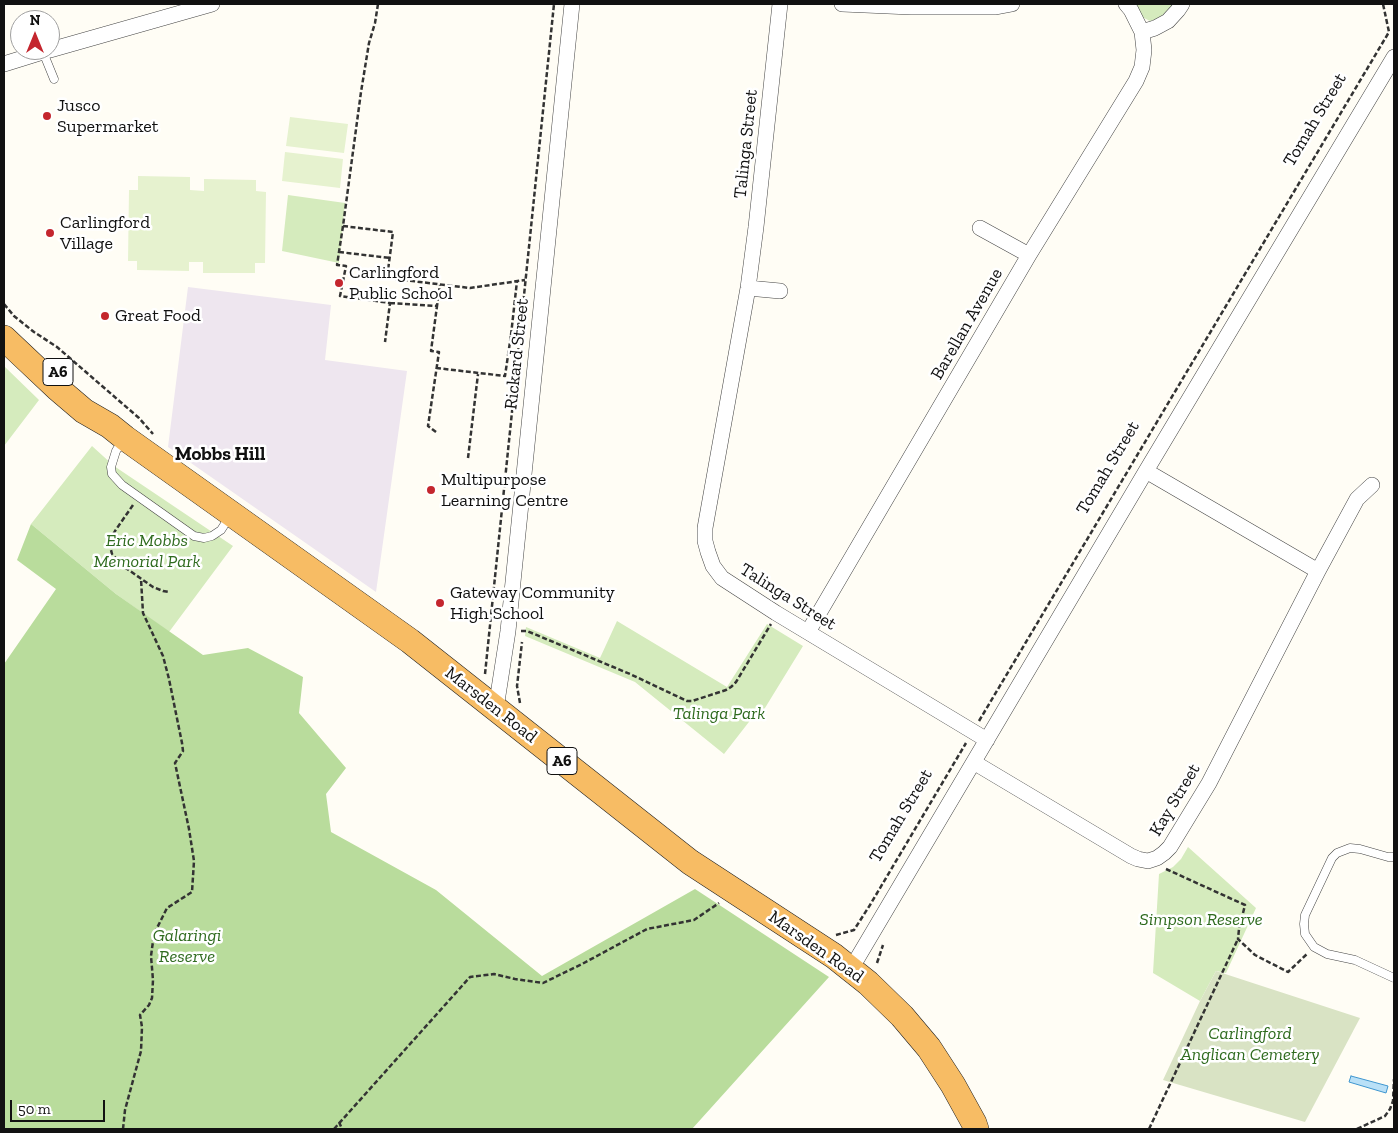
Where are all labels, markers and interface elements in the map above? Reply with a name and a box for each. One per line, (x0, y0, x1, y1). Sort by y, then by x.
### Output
north arrow (10, 10, 60, 60)
text: N (30, 12, 40, 29)
street label: Tomah Street (1279, 69, 1351, 171)
street label: Talinga Street (730, 88, 762, 200)
place label: Jusco Supermarket (57, 95, 158, 138)
marker: Jusco Supermarket (41, 110, 53, 122)
place label: Carlingford Village (60, 212, 150, 254)
marker: Carlingford Village (44, 227, 56, 239)
place label: Carlingford Public School (349, 262, 453, 304)
street label: Barellan Avenue (926, 264, 1008, 384)
marker: Carlingford Public School (333, 277, 345, 289)
street label: Rickard Street (500, 297, 534, 411)
place label: Great Food (115, 305, 201, 327)
marker: Great Food (99, 310, 111, 322)
road number: A6 (43, 358, 73, 386)
street label: Tomah Street (1072, 417, 1144, 519)
district label: Mobbs Hill (175, 444, 265, 466)
place label: Multipurpose Learning Centre (441, 469, 568, 512)
marker: Multipurpose Learning Centre (425, 484, 437, 496)
park label: Eric Mobbs Memorial Park (94, 530, 200, 572)
street label: Talinga Street (736, 559, 840, 635)
place label: Gateway Community High School (450, 582, 615, 624)
marker: Gateway Community High School (434, 597, 446, 609)
street label: Marsden Road (441, 662, 541, 748)
park label: Talinga Park (673, 703, 765, 725)
road number: A6 (547, 748, 577, 774)
street label: Kay Street (1145, 760, 1205, 840)
street label: Tomah Street (865, 765, 937, 867)
street label: Marsden Road (764, 906, 868, 988)
park label: Simpson Reserve (1139, 909, 1263, 931)
park label: Galaringi Reserve (153, 925, 221, 968)
park label: Carlingford Anglican Cemetery (1180, 1023, 1320, 1066)
scale bar (12, 1090, 108, 1122)
text: 50 m (18, 1100, 51, 1118)

